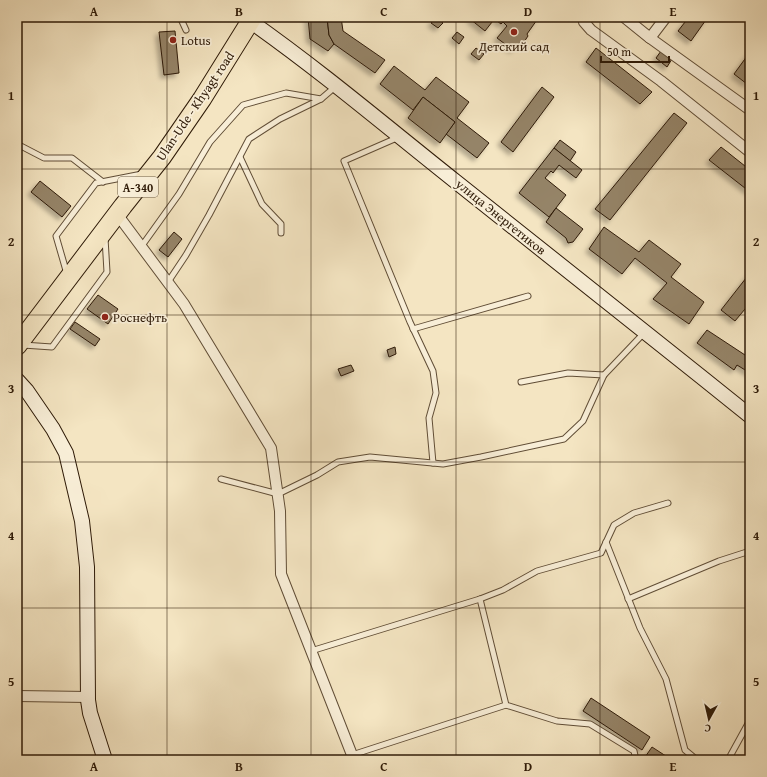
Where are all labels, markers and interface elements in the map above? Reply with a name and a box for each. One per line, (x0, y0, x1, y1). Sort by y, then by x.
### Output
text: A (90, 2, 99, 21)
text: B (235, 2, 243, 21)
text: C (380, 2, 388, 21)
text: D (524, 2, 532, 21)
text: E (670, 2, 677, 21)
marker: Детский сад (509, 27, 519, 37)
place label: Lotus (181, 31, 211, 50)
marker: Lotus (168, 35, 178, 45)
place label: Детский сад (478, 37, 549, 56)
scale bar (601, 38, 669, 64)
text: 50 m (607, 43, 631, 60)
street label: Ulan-Ude - Khyagt road (151, 48, 239, 164)
text: 1 (8, 86, 14, 105)
text: 1 (753, 86, 759, 105)
street label: улица Энергетиков (451, 174, 550, 259)
road number: А-340 (118, 177, 158, 197)
text: 2 (8, 232, 15, 251)
text: 2 (753, 232, 760, 251)
place label: Роснефть (113, 308, 167, 327)
marker: Роснефть (100, 312, 110, 322)
text: 3 (8, 379, 14, 398)
text: 3 (753, 379, 759, 398)
text: 4 (8, 526, 15, 545)
text: 4 (753, 526, 760, 545)
text: 5 (8, 672, 15, 691)
text: 5 (753, 672, 760, 691)
north arrow (689, 699, 729, 739)
text: С (703, 721, 712, 737)
text: A (90, 757, 99, 776)
text: B (235, 757, 243, 776)
text: C (380, 757, 388, 776)
text: D (524, 757, 532, 776)
text: E (670, 757, 677, 776)

